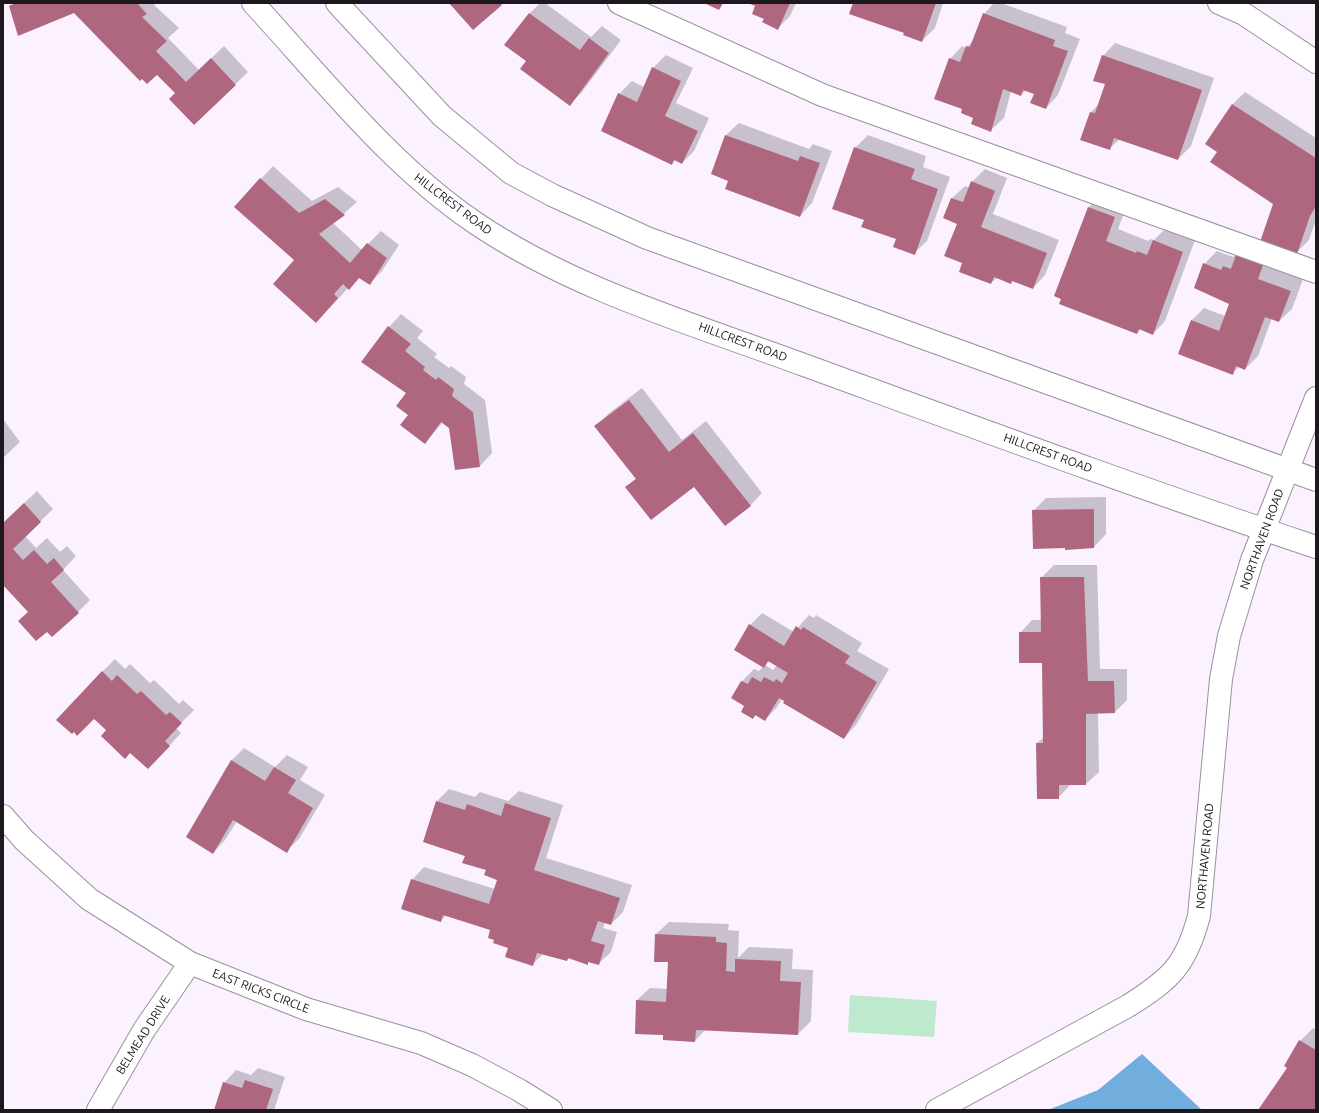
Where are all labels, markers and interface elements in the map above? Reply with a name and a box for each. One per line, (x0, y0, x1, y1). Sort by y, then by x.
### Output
street label: HILLCREST ROAD (411, 170, 495, 238)
street label: HILLCREST ROAD (697, 319, 789, 365)
street label: HILLCREST ROAD (1002, 430, 1094, 476)
street label: NORTHAVEN ROAD (1237, 487, 1287, 591)
street label: NORTHAVEN ROAD (1193, 802, 1217, 910)
street label: EAST RICKS CIRCLE (210, 966, 312, 1016)
street label: BELMEAD DRIVE (113, 993, 173, 1077)

